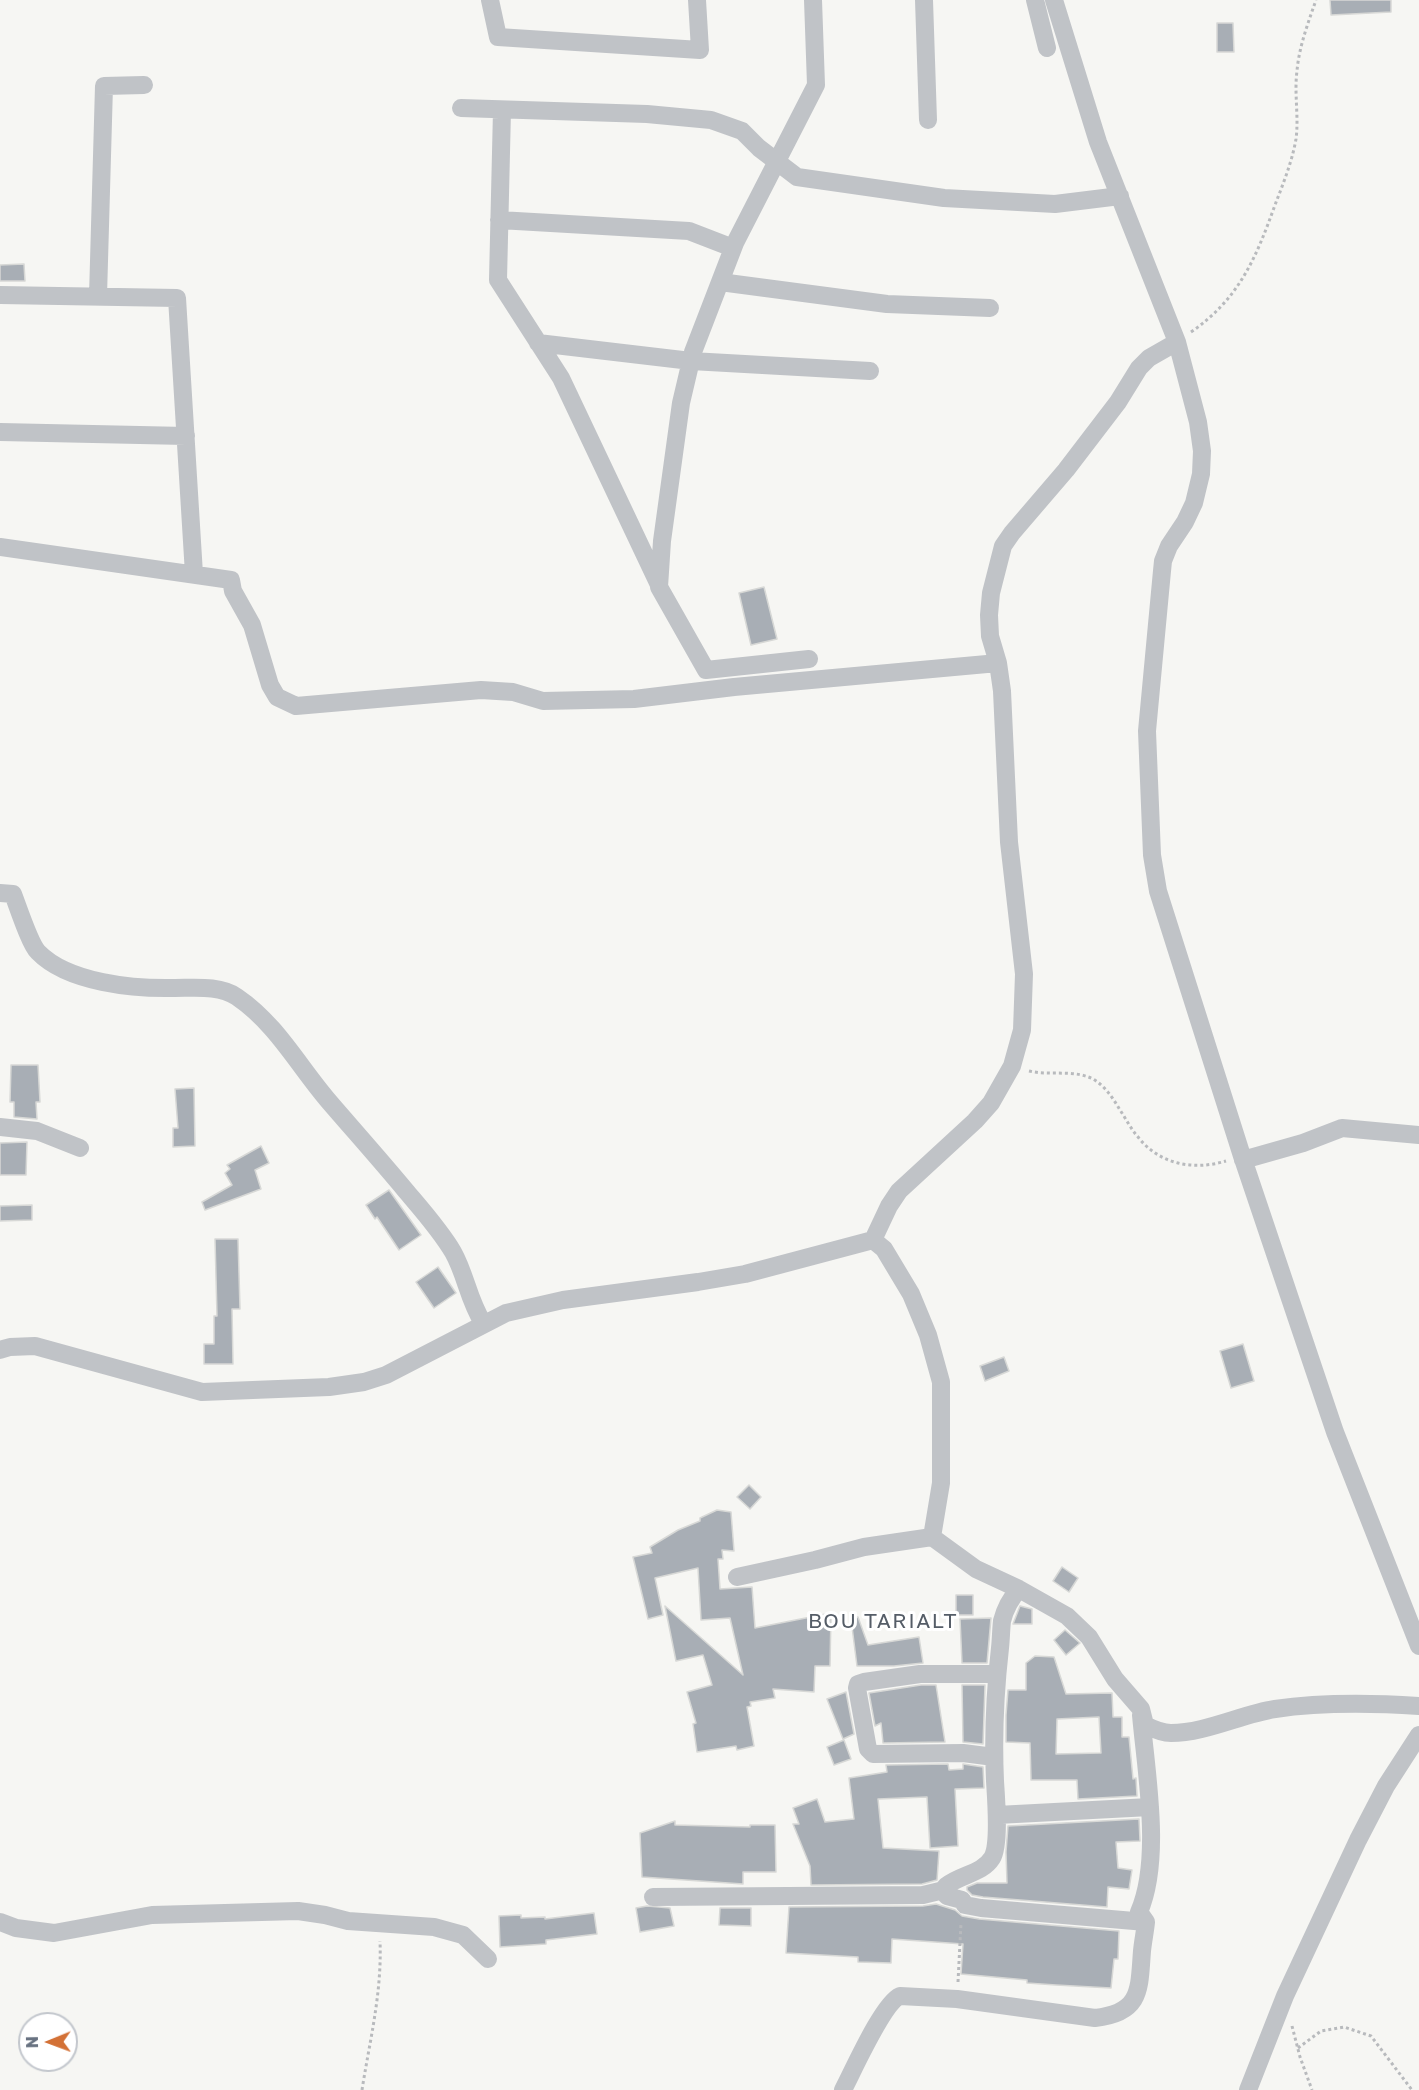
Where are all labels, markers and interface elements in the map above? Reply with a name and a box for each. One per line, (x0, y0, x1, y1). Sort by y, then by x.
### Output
district label: BOU TARIALT (808, 1608, 958, 1634)
north arrow (18, 2012, 78, 2072)
text: N (22, 2036, 42, 2049)

